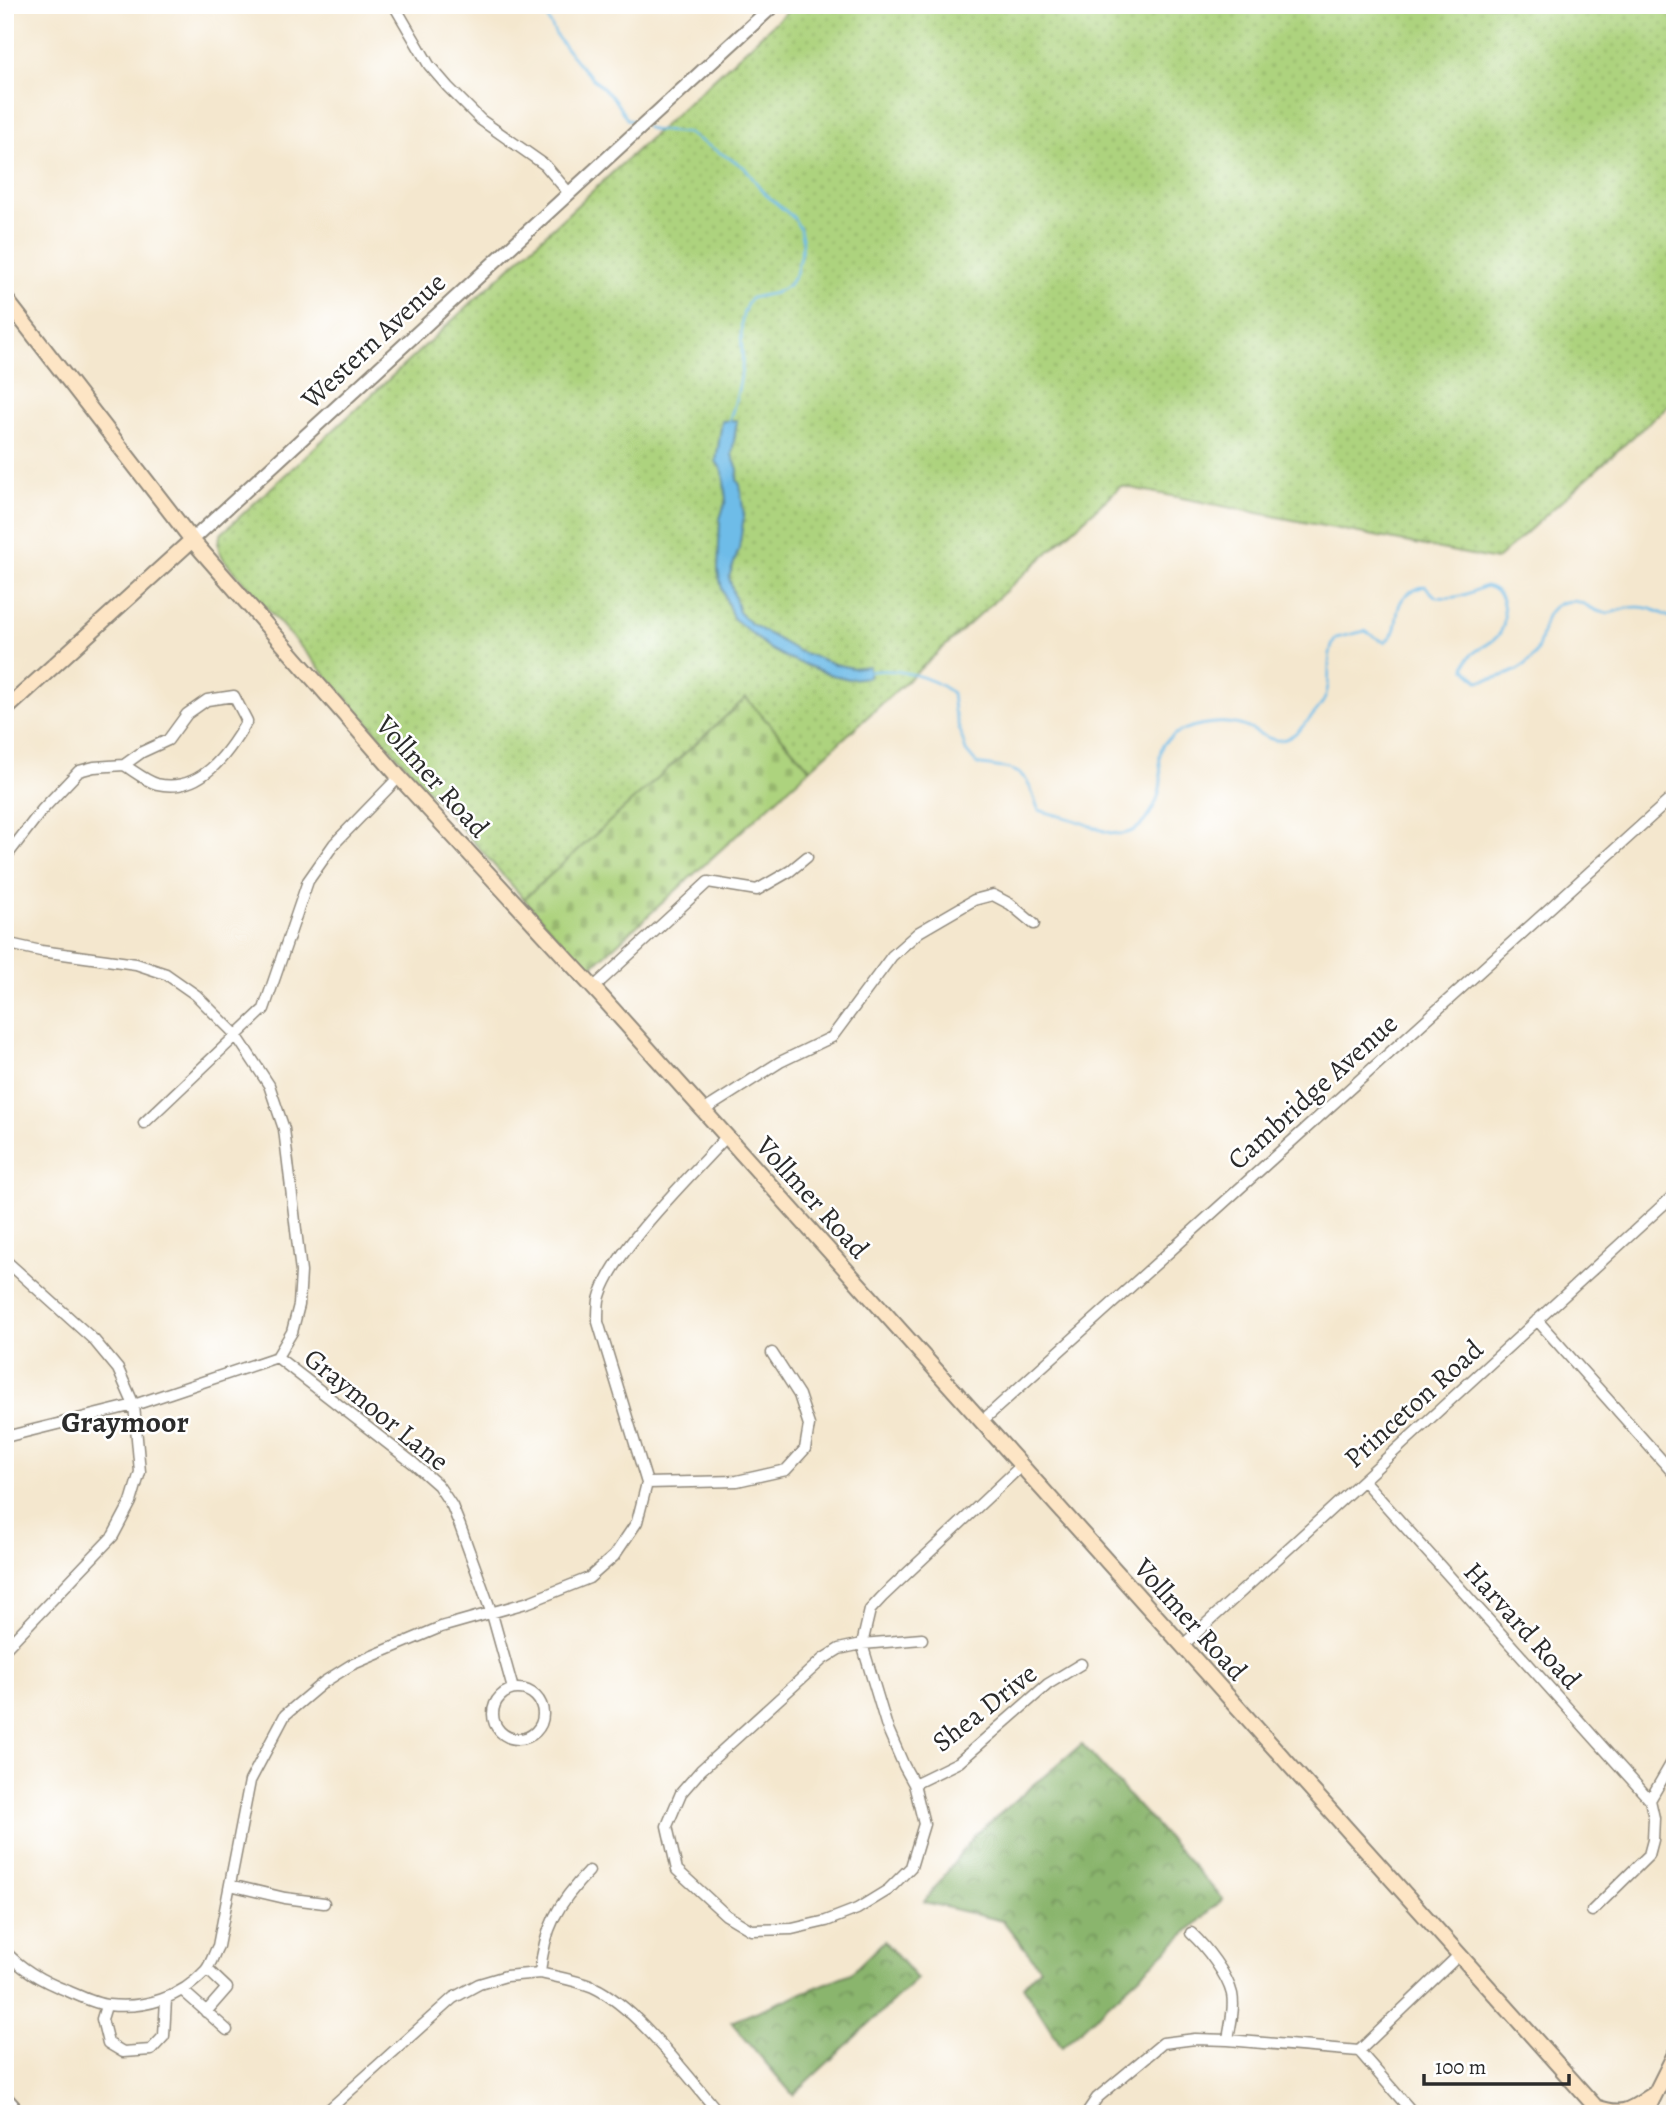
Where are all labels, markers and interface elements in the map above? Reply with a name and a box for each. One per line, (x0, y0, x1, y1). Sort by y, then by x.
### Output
street label: Western Avenue (292, 264, 454, 418)
street label: Vollmer Road (366, 706, 498, 847)
street label: Cambridge Avenue (1219, 1005, 1406, 1179)
street label: Vollmer Road (746, 1127, 878, 1268)
street label: Princeton Road (1336, 1330, 1492, 1477)
street label: Graymoor Lane (296, 1340, 457, 1480)
district label: Graymoor (61, 1402, 189, 1442)
street label: Vollmer Road (1124, 1549, 1256, 1690)
street label: Harvard Road (1455, 1554, 1590, 1698)
street label: Shea Drive (924, 1655, 1045, 1761)
scale bar (1424, 2042, 1570, 2086)
text: 100 m (1435, 2053, 1486, 2081)

